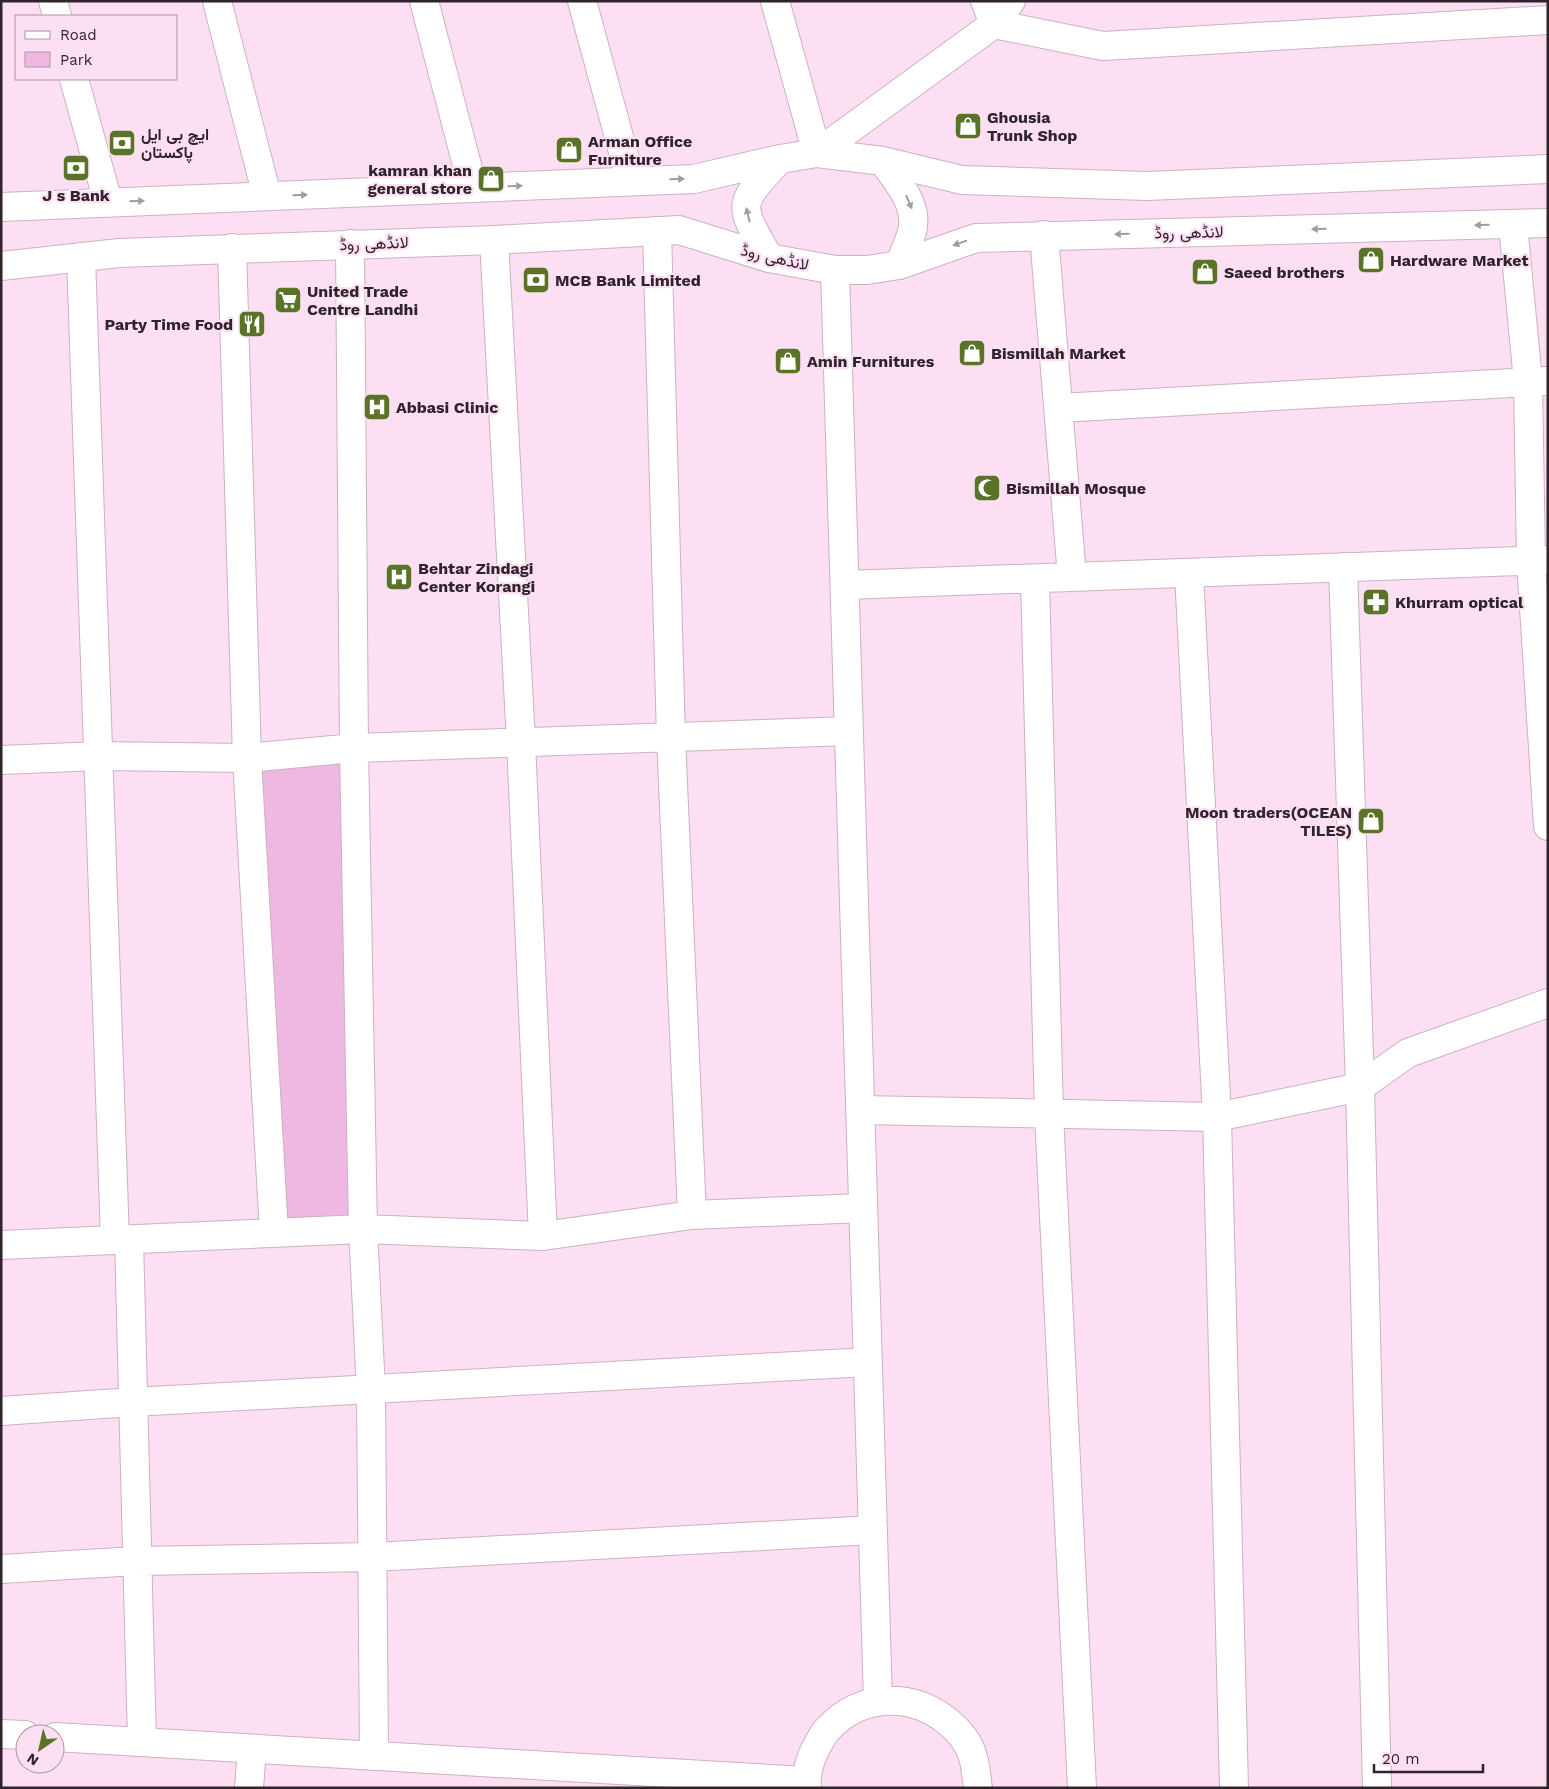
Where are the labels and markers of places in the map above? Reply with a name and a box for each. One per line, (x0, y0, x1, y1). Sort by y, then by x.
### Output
place label: Ghousia Trunk Shop (987, 108, 1077, 145)
shop icon: Ghousia Trunk Shop (953, 111, 983, 141)
place label: ایچ بی ایل پاکستان (141, 125, 209, 164)
bank icon: ایچ بی ایل پاکستان (107, 128, 137, 158)
place label: Arman Office Furniture (588, 132, 692, 169)
shop icon: Arman Office Furniture (554, 135, 584, 165)
bank icon: J s Bank (61, 153, 91, 183)
place label: kamran khan general store (368, 161, 472, 198)
shop icon: kamran khan general store (476, 164, 506, 194)
place label: J s Bank (42, 186, 110, 205)
shop icon: Hardware Market (1356, 245, 1386, 275)
place label: Hardware Market (1390, 251, 1528, 270)
shop icon: Saeed brothers (1190, 257, 1220, 287)
place label: Saeed brothers (1224, 263, 1345, 282)
bank icon: MCB Bank Limited (521, 265, 551, 295)
place label: MCB Bank Limited (555, 271, 701, 290)
place label: United Trade Centre Landhi (307, 282, 418, 319)
supermarket icon: United Trade Centre Landhi (273, 285, 303, 315)
restaurant icon: Party Time Food (237, 309, 267, 339)
place label: Party Time Food (104, 315, 233, 334)
shop icon: Bismillah Market (957, 338, 987, 368)
place label: Bismillah Market (991, 344, 1126, 363)
shop icon: Amin Furnitures (773, 346, 803, 376)
place label: Amin Furnitures (807, 352, 935, 371)
hospital icon: Abbasi Clinic (362, 392, 392, 422)
place label: Abbasi Clinic (396, 398, 498, 417)
mosque icon: Bismillah Mosque (972, 473, 1002, 503)
place label: Bismillah Mosque (1006, 479, 1146, 498)
place label: Behtar Zindagi Center Korangi (418, 559, 535, 596)
hospital icon: Behtar Zindagi Center Korangi (384, 562, 414, 592)
pharmacy icon: Khurram optical (1361, 587, 1391, 617)
place label: Khurram optical (1395, 593, 1524, 612)
place label: Moon traders(OCEAN TILES) (1185, 803, 1352, 840)
shop icon: Moon traders(OCEAN TILES) (1356, 806, 1386, 836)

